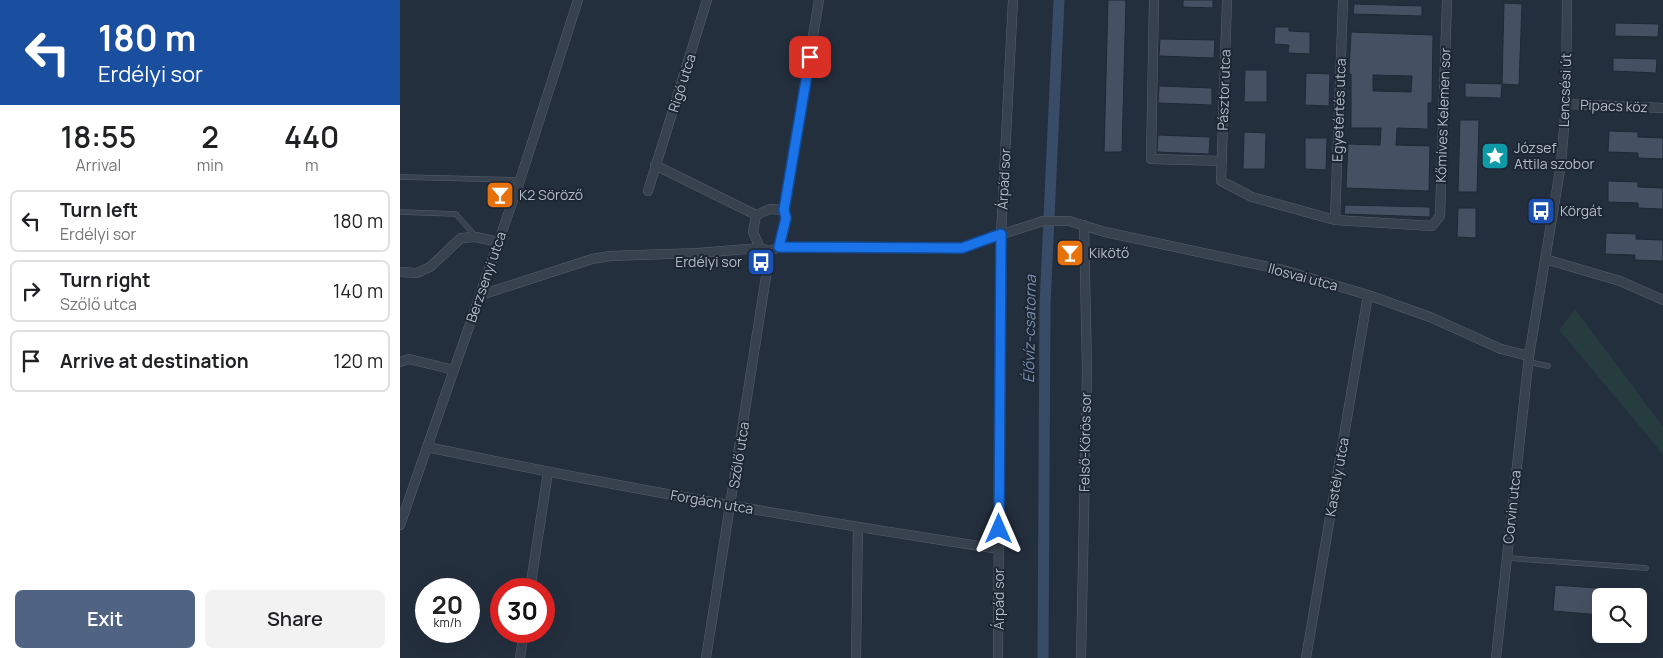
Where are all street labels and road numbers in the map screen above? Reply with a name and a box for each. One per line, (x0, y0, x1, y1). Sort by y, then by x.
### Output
street label: Kőmíves Kelemen sor (1431, 47, 1454, 183)
street label: Pásztor utca (1213, 49, 1234, 131)
street label: Rigó utca (663, 51, 700, 115)
street label: Lencsési út (1554, 52, 1575, 127)
street label: Egyetértés utca (1327, 58, 1350, 162)
street label: Pipacs köz (1580, 95, 1648, 116)
street label: Árpád sor (992, 148, 1015, 210)
street label: Berzsenyi utca (461, 229, 510, 325)
street label: Ilosvai utca (1266, 258, 1340, 295)
street label: Felső-Körös sor (1074, 392, 1095, 492)
street label: Szőlő utca (724, 420, 753, 490)
street label: Kastély utca (1320, 436, 1353, 518)
street label: Corvin utca (1498, 469, 1525, 545)
street label: Forgách utca (669, 485, 755, 518)
street label: Árpád sor (989, 568, 1008, 630)

